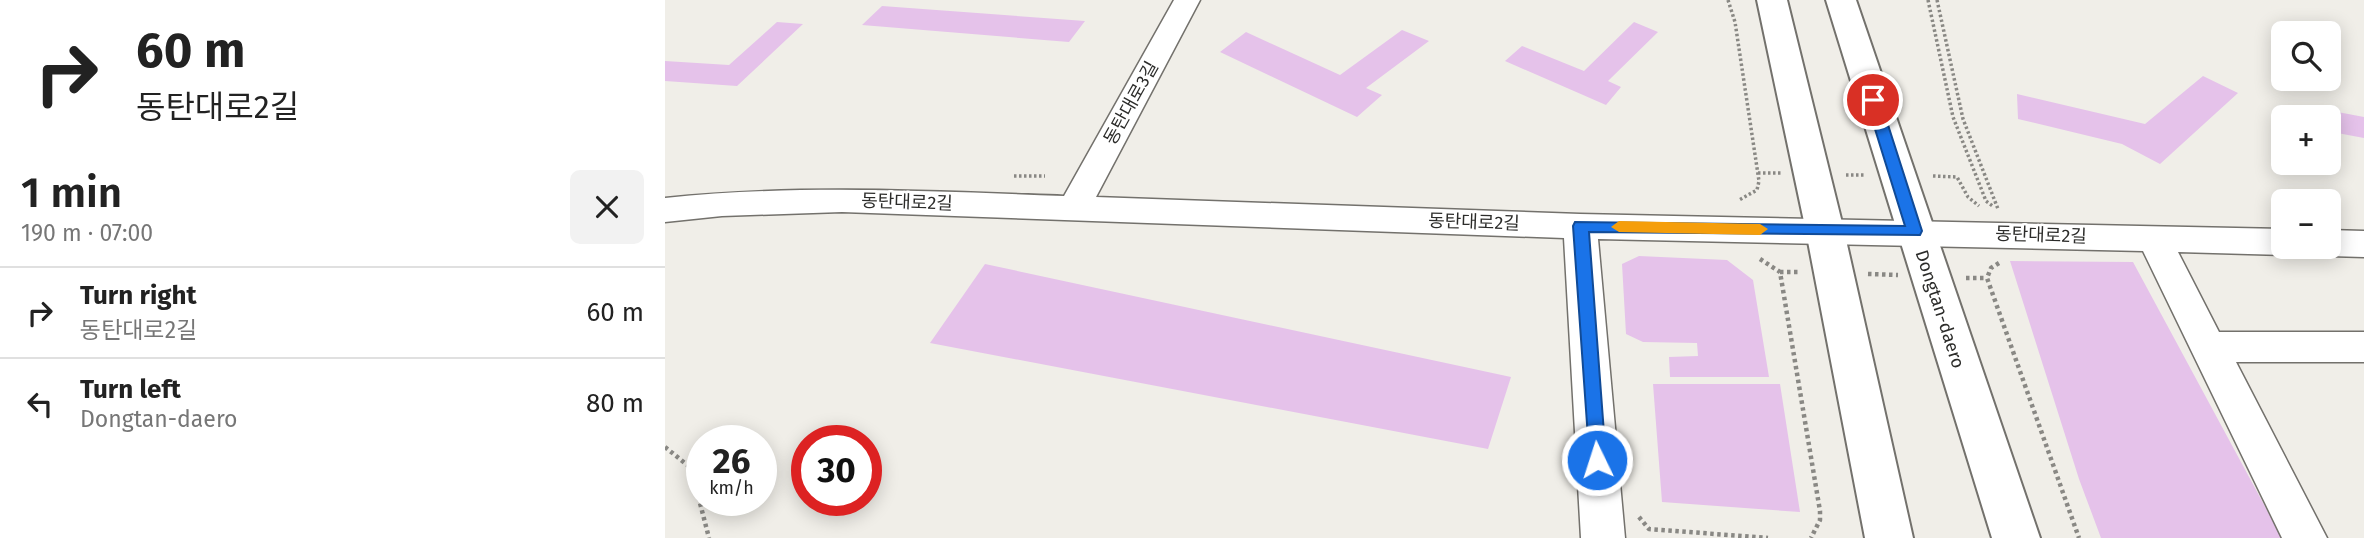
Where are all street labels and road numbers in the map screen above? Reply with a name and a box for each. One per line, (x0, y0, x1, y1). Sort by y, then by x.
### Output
street label: 동탄대로3길 (1099, 58, 1163, 148)
street label: 동탄대로2길 (861, 189, 953, 215)
street label: 동탄대로2길 (1428, 209, 1520, 235)
street label: 동탄대로2길 (1995, 222, 2087, 248)
street label: Dongtan-daero (1910, 247, 1970, 371)

